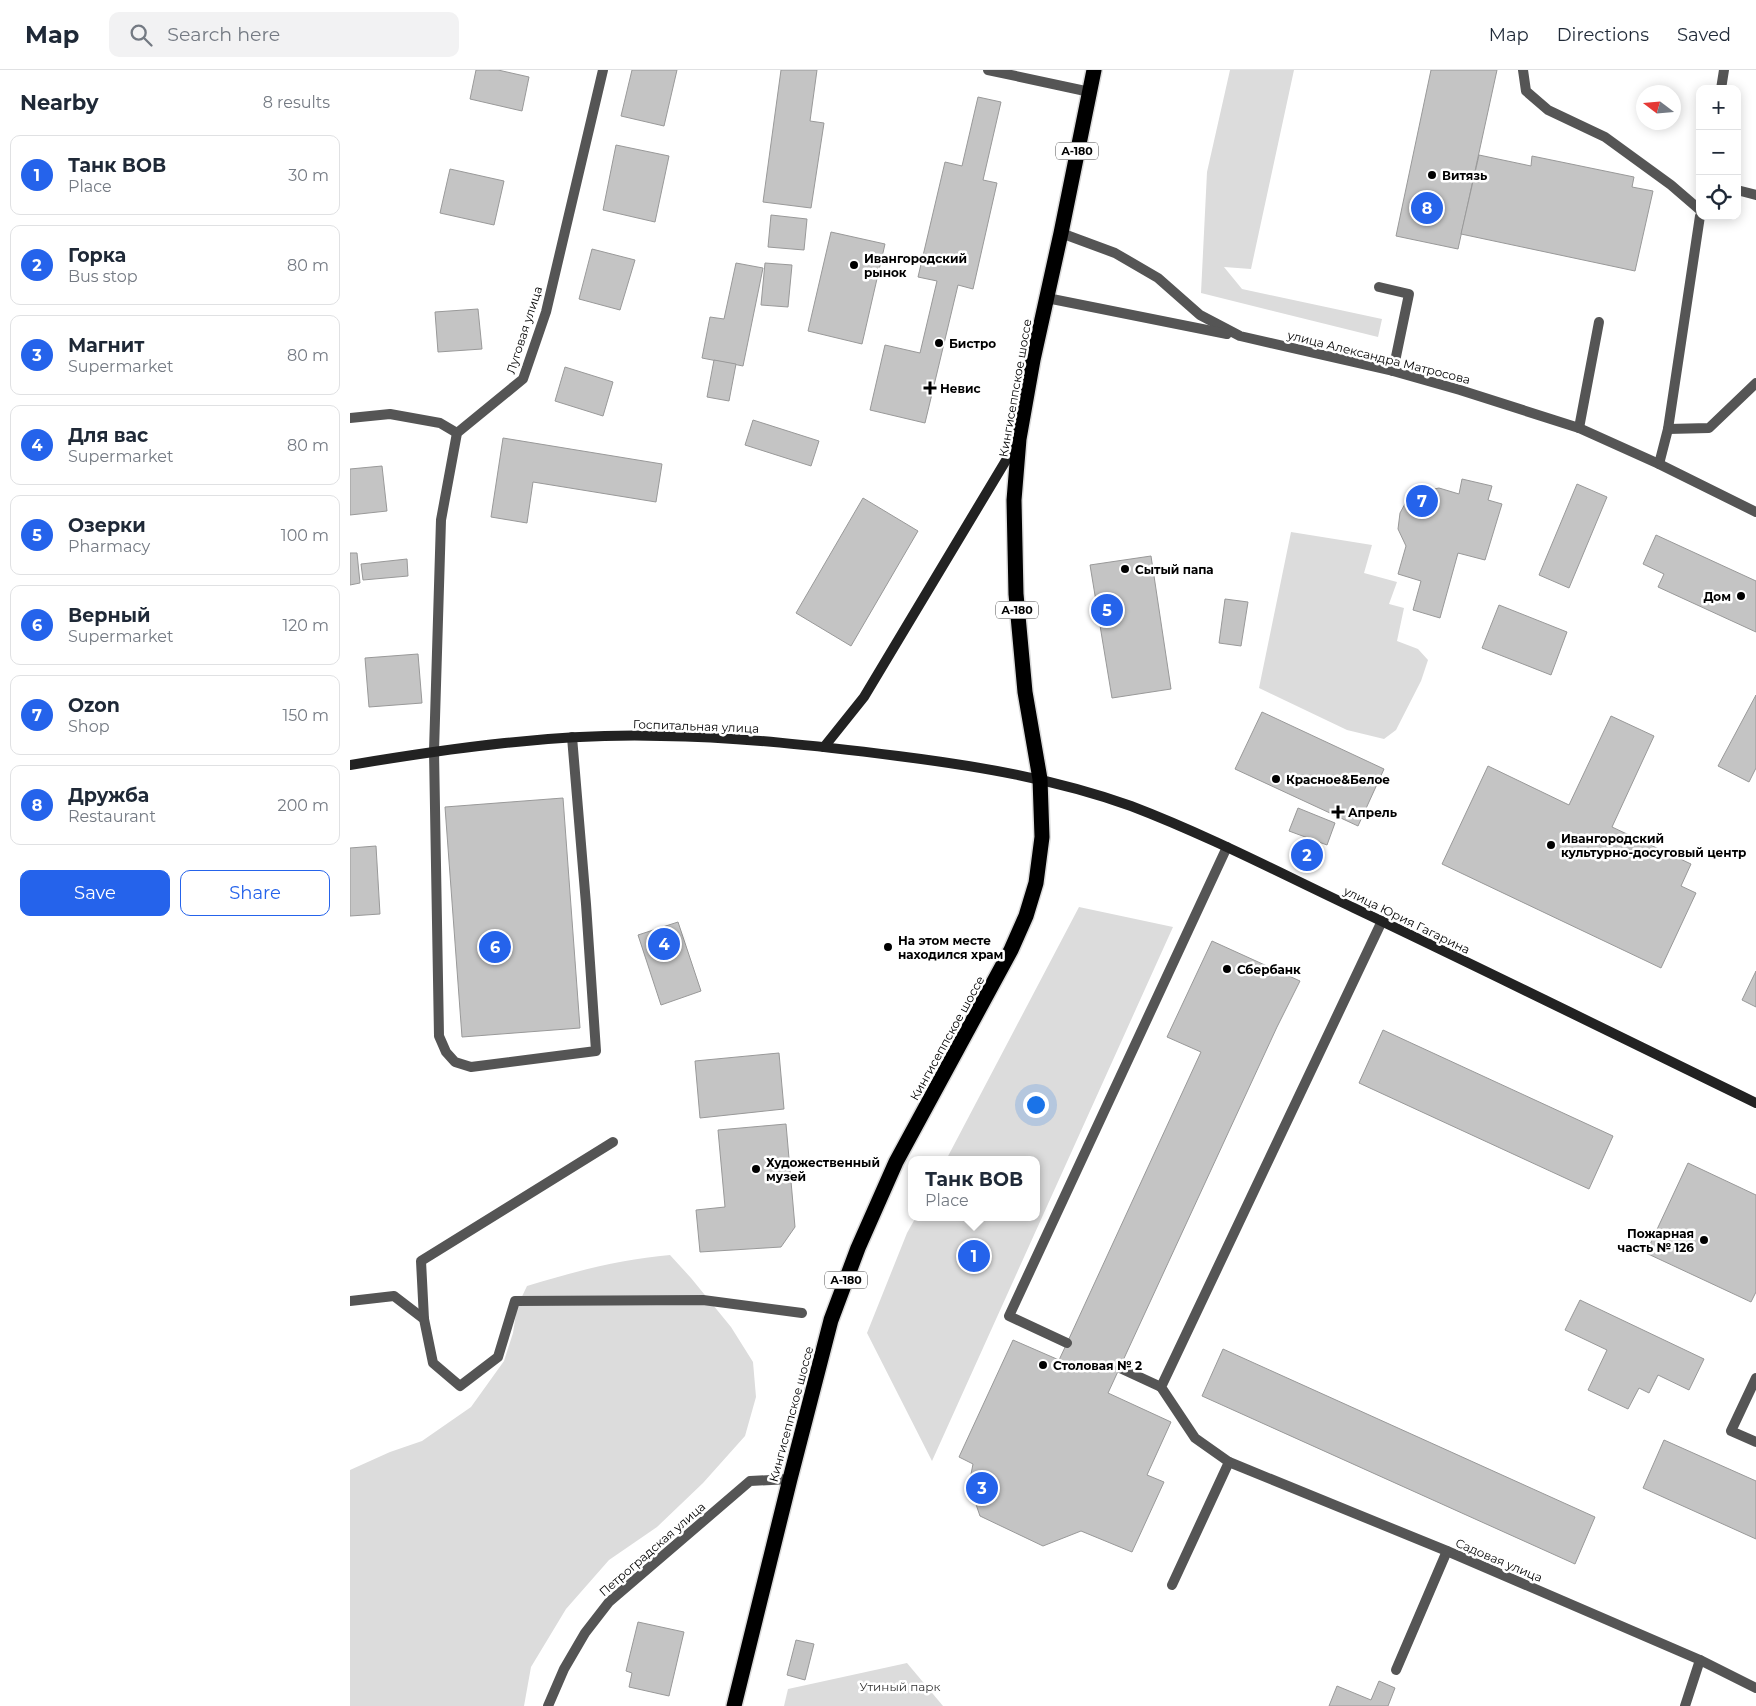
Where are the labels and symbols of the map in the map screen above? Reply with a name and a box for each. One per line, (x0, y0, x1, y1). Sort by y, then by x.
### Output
north arrow (1636, 85, 1681, 130)
road number: А-180 (1056, 142, 1098, 160)
place label: Витязь (1442, 168, 1487, 183)
marker: Витязь (1426, 169, 1438, 181)
pin: 8 (1411, 189, 1443, 227)
place label: Ивангородский рынок (864, 251, 967, 280)
marker: Ивангородский рынок (848, 259, 860, 271)
street label: Луговая улица (503, 284, 545, 376)
street label: Кингисеппское шоссе (995, 318, 1035, 458)
street label: улица Александра Матросова (1285, 327, 1472, 387)
place label: Бистро (949, 336, 996, 351)
marker: Бистро (933, 337, 945, 349)
place label: Невис (940, 381, 981, 396)
marker: Невис (924, 382, 936, 394)
pin: 7 (1406, 482, 1438, 520)
place label: Сытый папа (1135, 562, 1214, 577)
marker: Сытый папа (1119, 563, 1131, 575)
place label: Дом (1703, 589, 1731, 604)
marker: Дом (1735, 590, 1747, 602)
pin: 5 (1091, 591, 1123, 629)
road number: А-180 (996, 602, 1038, 618)
street label: Госпитальная улица (633, 716, 759, 736)
place label: Красное&Белое (1286, 772, 1390, 787)
marker: Красное&Белое (1270, 773, 1282, 785)
place label: Апрель (1348, 805, 1397, 820)
marker: Апрель (1332, 806, 1344, 818)
place label: Ивангородский культурно-досуговый центр (1561, 831, 1746, 860)
pin: 2 (1291, 836, 1323, 874)
marker: Ивангородский культурно-досуговый центр (1545, 839, 1557, 851)
street label: улица Юрия Гагарина (1341, 882, 1472, 957)
pin: 4 (648, 925, 680, 963)
pin: 6 (479, 928, 511, 966)
place label: На этом месте находился храм (898, 933, 1003, 962)
marker: На этом месте находился храм (882, 941, 894, 953)
place label: Сбербанк (1237, 962, 1301, 977)
marker: Сбербанк (1221, 963, 1233, 975)
street label: Кингисеппское шоссе (906, 973, 988, 1103)
your location (1023, 1092, 1049, 1118)
place label: Художественный музей (766, 1155, 880, 1184)
marker: Художественный музей (750, 1163, 762, 1175)
place label: Пожарная часть № 126 (1618, 1226, 1694, 1255)
marker: Пожарная часть № 126 (1698, 1234, 1710, 1246)
pin: 1 (958, 1237, 990, 1275)
road number: А-180 (825, 1272, 867, 1288)
street label: Кингисеппское шоссе (766, 1344, 816, 1484)
place label: Столовая № 2 (1053, 1358, 1142, 1373)
marker: Столовая № 2 (1037, 1359, 1049, 1371)
pin: 3 (966, 1469, 998, 1507)
street label: Петроградская улица (596, 1499, 708, 1599)
street label: Садовая улица (1453, 1535, 1545, 1585)
park label: Утиный парк (859, 1679, 941, 1694)

